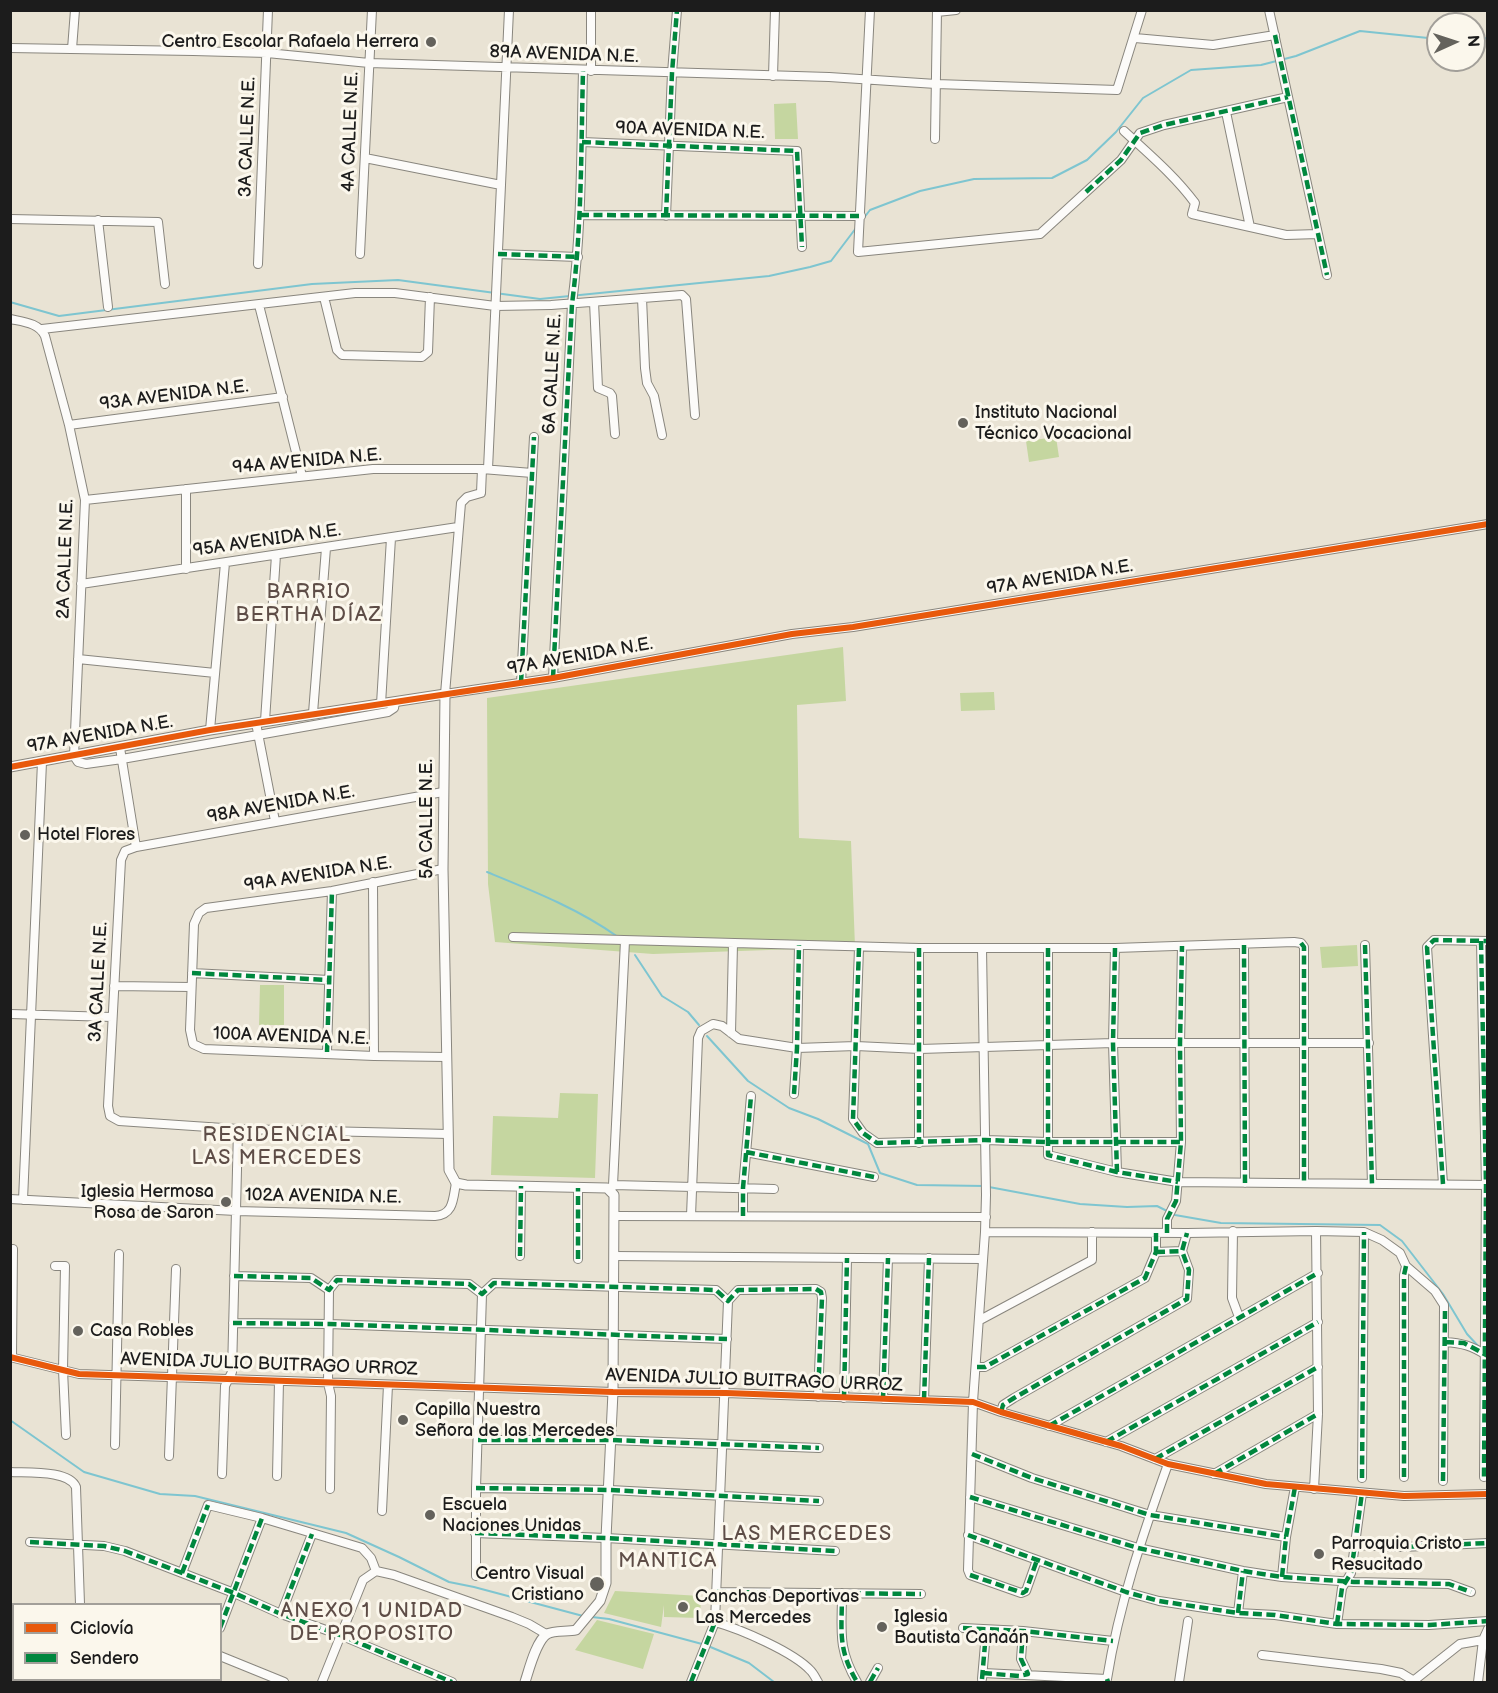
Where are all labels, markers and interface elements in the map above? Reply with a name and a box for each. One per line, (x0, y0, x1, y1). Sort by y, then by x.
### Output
north arrow (1426, 12, 1486, 72)
place label: Centro Escolar Rafaela Herrera (161, 31, 419, 53)
marker: Centro Escolar Rafaela Herrera (424, 35, 438, 49)
text: N (1463, 35, 1482, 48)
street label: 89A AVENIDA N.E. (489, 42, 639, 68)
street label: 4A CALLE N.E. (338, 71, 364, 193)
street label: 3A CALLE N.E. (235, 76, 261, 198)
street label: 90A AVENIDA N.E. (615, 118, 765, 144)
street label: 6A CALLE N.E. (539, 313, 567, 435)
street label: 93A AVENIDA N.E. (98, 376, 250, 416)
place label: Instituto Nacional Técnico Vocacional (975, 402, 1131, 444)
marker: Instituto Nacional Técnico Vocacional (956, 416, 970, 430)
street label: 94A AVENIDA N.E. (232, 445, 382, 479)
street label: 2A CALLE N.E. (53, 499, 79, 619)
street label: 95A AVENIDA N.E. (192, 520, 342, 562)
street label: 97A AVENIDA N.E. (985, 556, 1135, 600)
district label: BARRIO BERTHA DÍAZ (235, 581, 383, 628)
street label: 97A AVENIDA N.E. (505, 634, 655, 680)
street label: 97A AVENIDA N.E. (25, 712, 175, 758)
street label: 5A CALLE N.E. (416, 759, 438, 879)
street label: 98A AVENIDA N.E. (206, 781, 356, 829)
place label: Hotel Flores (37, 824, 135, 846)
marker: Hotel Flores (18, 828, 32, 842)
street label: 99A AVENIDA N.E. (243, 853, 393, 897)
street label: 3A CALLE N.E. (85, 921, 113, 1043)
street label: 100A AVENIDA N.E. (212, 1023, 370, 1051)
district label: RESIDENCIAL LAS MERCEDES (191, 1124, 363, 1171)
place label: Iglesia Hermosa Rosa de Saron (81, 1181, 214, 1224)
street label: 102A AVENIDA N.E. (245, 1185, 401, 1209)
marker: Iglesia Hermosa Rosa de Saron (219, 1195, 233, 1209)
place label: Casa Robles (90, 1320, 194, 1342)
marker: Casa Robles (71, 1324, 85, 1338)
street label: AVENIDA JULIO BUITRAGO URROZ (120, 1349, 418, 1381)
street label: AVENIDA JULIO BUITRAGO URROZ (605, 1365, 903, 1397)
place label: Capilla Nuestra Señora de las Mercedes (415, 1399, 614, 1442)
marker: Capilla Nuestra Señora de las Mercedes (396, 1413, 410, 1427)
place label: Escuela Naciones Unidas (442, 1494, 581, 1537)
marker: Escuela Naciones Unidas (423, 1508, 437, 1522)
district label: LAS MERCEDES (721, 1523, 893, 1547)
place label: Parroquia Cristo Resucitado (1331, 1533, 1462, 1576)
marker: Parroquia Cristo Resucitado (1312, 1547, 1326, 1561)
district label: MANTICA (618, 1550, 718, 1574)
place label: Centro Visual Cristiano (475, 1563, 584, 1606)
marker: Centro Visual Cristiano (588, 1575, 606, 1593)
place label: Canchas Deportivas Las Mercedes (695, 1586, 859, 1628)
district label: ANEXO 1 UNIDAD DE PROPOSITO (281, 1600, 463, 1647)
marker: Canchas Deportivas Las Mercedes (676, 1600, 690, 1614)
legend (12, 1603, 222, 1681)
place label: Iglesia Bautista Canaán (894, 1606, 1029, 1648)
text: Ciclovía (70, 1618, 134, 1639)
marker: Iglesia Bautista Canaán (875, 1620, 889, 1634)
text: Sendero (70, 1648, 139, 1669)

